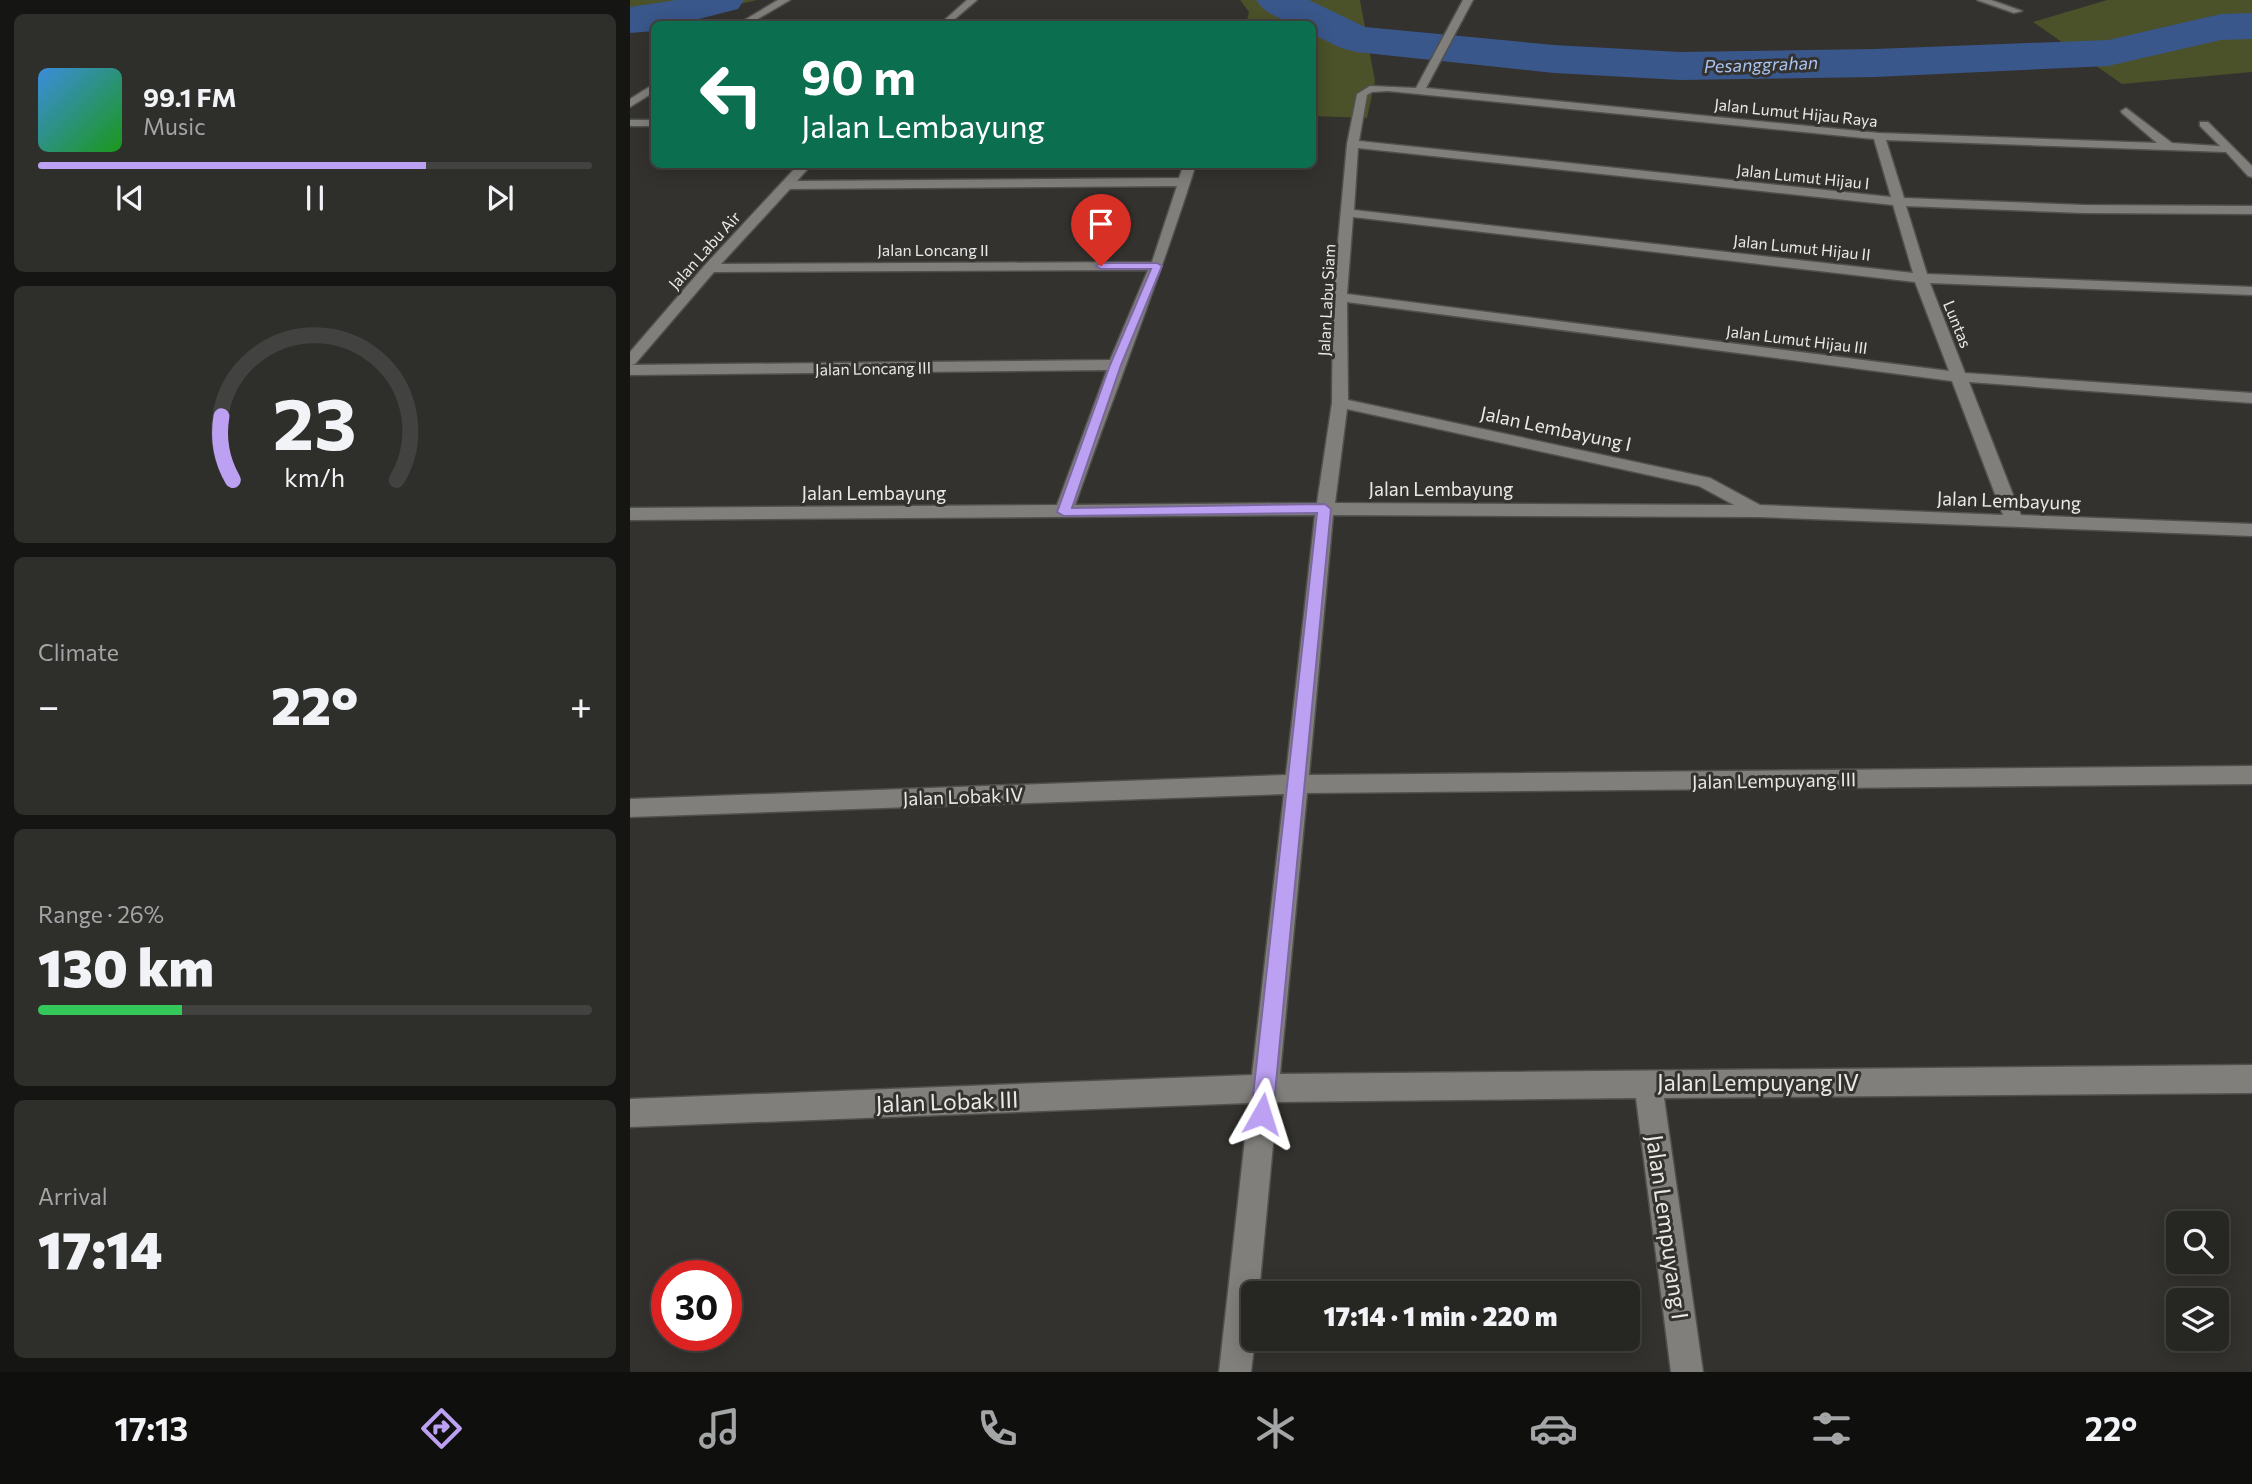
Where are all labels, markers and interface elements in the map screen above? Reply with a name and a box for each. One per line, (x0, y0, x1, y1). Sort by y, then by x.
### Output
text: 90 m (801, 45, 916, 105)
icon: left (686, 49, 777, 140)
water label: Pesanggrahan (1703, 51, 1819, 77)
text: 99.1 FM (143, 81, 236, 112)
street label: Jalan Lumut Hijau Raya (1713, 94, 1879, 130)
text: Jalan Lembayung (801, 105, 1045, 145)
text: Music (143, 112, 206, 140)
street label: Jalan Lumut Hijau I (1736, 160, 1870, 192)
icon: previous (111, 179, 149, 217)
icon: pause (296, 179, 334, 217)
icon: next (481, 179, 519, 217)
pin (1071, 194, 1131, 266)
icon: arrive (1082, 205, 1120, 243)
street label: Jalan Labu Air (664, 207, 744, 293)
street label: Jalan Lumut Hijau II (1732, 230, 1872, 264)
street label: Jalan Loncang II (877, 240, 989, 259)
street label: Jalan Labu Siam (1314, 243, 1338, 357)
street label: Luntas (1940, 298, 1976, 350)
street label: Jalan Lumut Hijau III (1725, 321, 1869, 357)
street label: Jalan Loncang III (815, 357, 931, 379)
text: 23 (273, 377, 357, 466)
street label: Jalan Lembayung I (1478, 401, 1634, 455)
text: km/h (285, 462, 345, 492)
street label: Jalan Lembayung (1369, 477, 1513, 500)
street label: Jalan Lembayung (802, 481, 946, 504)
street label: Jalan Lembayung (1936, 486, 2082, 514)
text: Climate (38, 638, 119, 666)
text: 22° (271, 672, 358, 736)
text: − (38, 681, 60, 728)
text: + (570, 681, 592, 728)
street label: Jalan Lempuyang III (1692, 767, 1856, 793)
street label: Jalan Lobak IV (902, 782, 1024, 810)
text: Range · 26% (38, 900, 164, 928)
text: 130 km (38, 934, 214, 998)
street label: Jalan Lempuyang IV (1657, 1068, 1859, 1096)
position arrow (1225, 1077, 1299, 1151)
street label: Jalan Lobak III (875, 1085, 1019, 1117)
street label: Jalan Lempuyang I (1641, 1133, 1695, 1321)
text: Arrival (38, 1182, 108, 1210)
map controls (2166, 1211, 2229, 1351)
button: search (2166, 1211, 2229, 1274)
text: 17:14 (38, 1216, 163, 1280)
speed limit sign: 30 (651, 1260, 742, 1351)
button: layers (2166, 1288, 2229, 1351)
text: 17:14 · 1 min · 220 m (1323, 1300, 1558, 1331)
icon: directions (417, 1404, 466, 1453)
icon: music (695, 1404, 744, 1453)
icon: phone (973, 1404, 1022, 1453)
icon: climate (1251, 1404, 1300, 1453)
icon: car (1529, 1404, 1578, 1453)
icon: filters (1807, 1404, 1856, 1453)
text: 17:13 (114, 1408, 188, 1448)
text: 22° (2085, 1408, 2137, 1448)

